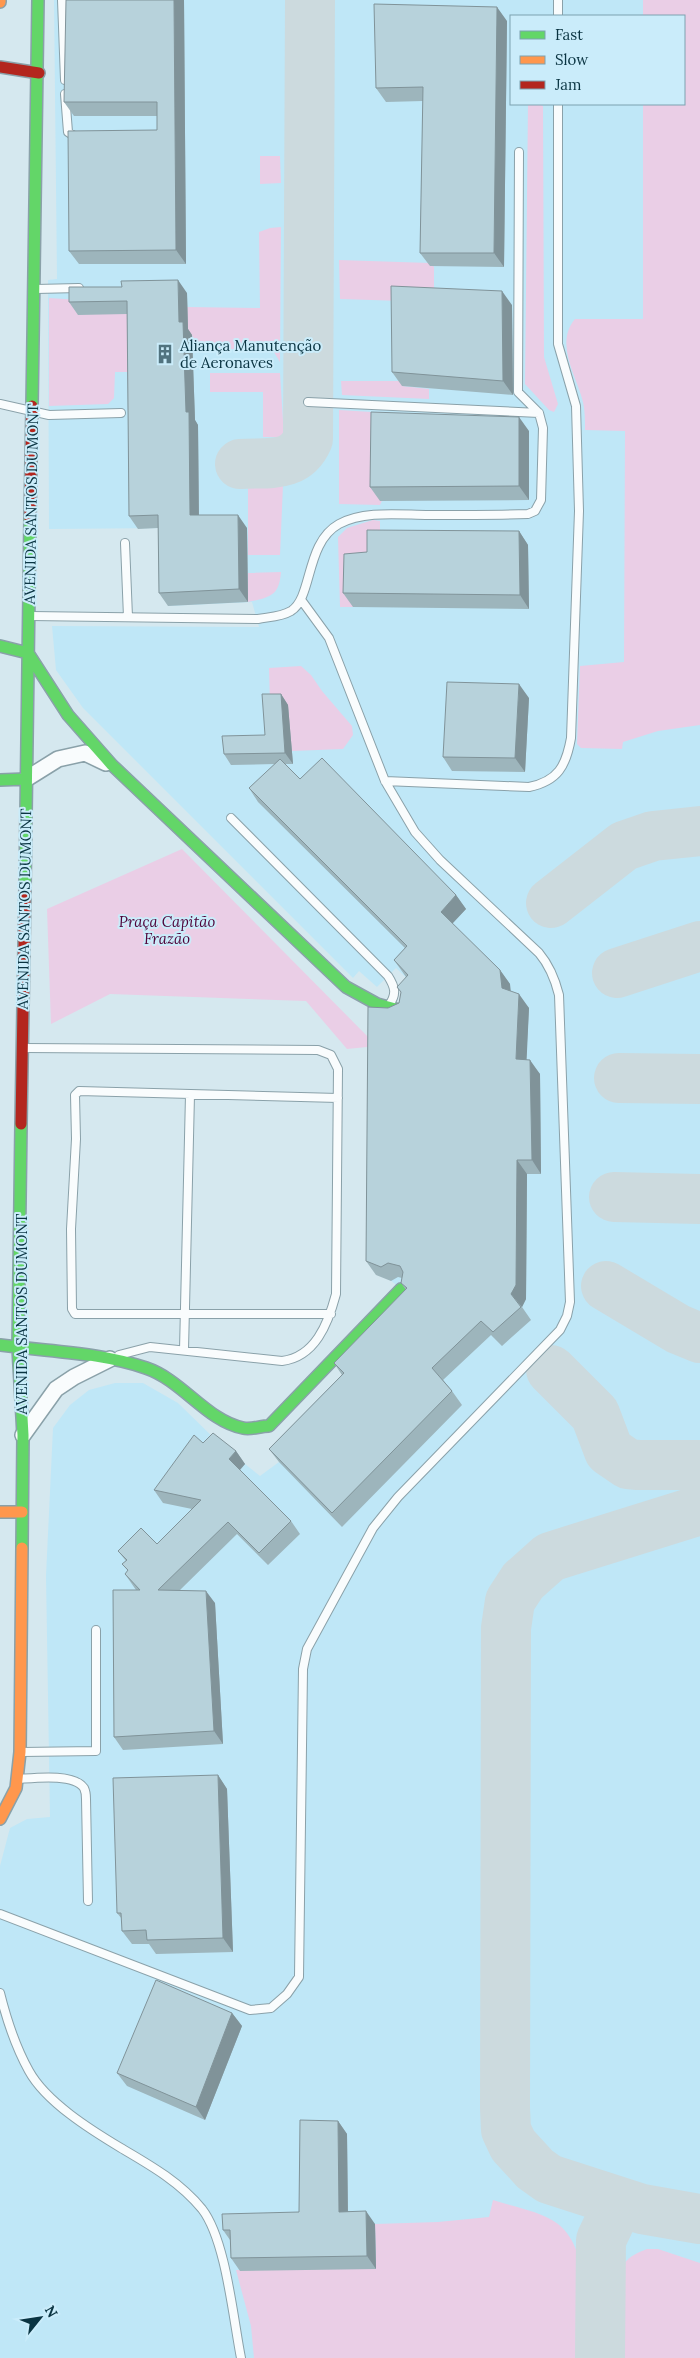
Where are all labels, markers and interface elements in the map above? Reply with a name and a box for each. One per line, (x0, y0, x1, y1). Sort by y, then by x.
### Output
legend (510, 15, 685, 105)
text: Fast (555, 25, 583, 44)
text: Slow (555, 50, 588, 69)
text: Jam (554, 75, 582, 94)
place label: Aliança Manutenção de Aeronaves (179, 336, 321, 372)
building icon: Aliança Manutenção de Aeronaves (154, 343, 176, 365)
street label: AVENIDA SANTOS DUMONT (20, 403, 42, 606)
street label: AVENIDA SANTOS DUMONT (13, 808, 35, 1011)
park label: Praça Capitão Frazão (119, 912, 215, 948)
street label: AVENIDA SANTOS DUMONT (12, 1213, 31, 1415)
north arrow (15, 2293, 65, 2343)
text: N (41, 2302, 62, 2321)

